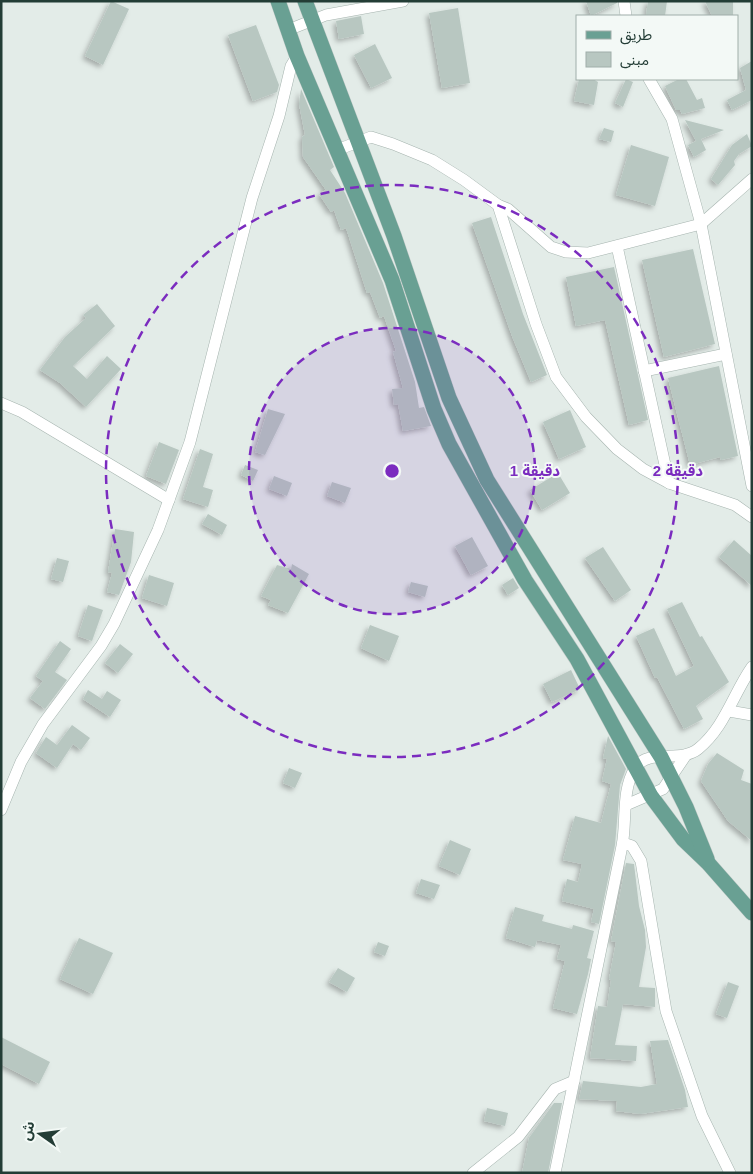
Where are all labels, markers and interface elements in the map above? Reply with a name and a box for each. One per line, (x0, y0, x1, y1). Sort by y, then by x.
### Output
legend (576, 15, 738, 80)
text: طريق (620, 26, 652, 45)
text: مبنى (620, 51, 649, 69)
centre of rings (383, 462, 401, 480)
text: 1 دقيقة (510, 462, 560, 479)
text: 2 دقيقة (653, 462, 703, 479)
north arrow (15, 1109, 65, 1159)
text: ش (17, 1120, 37, 1142)

